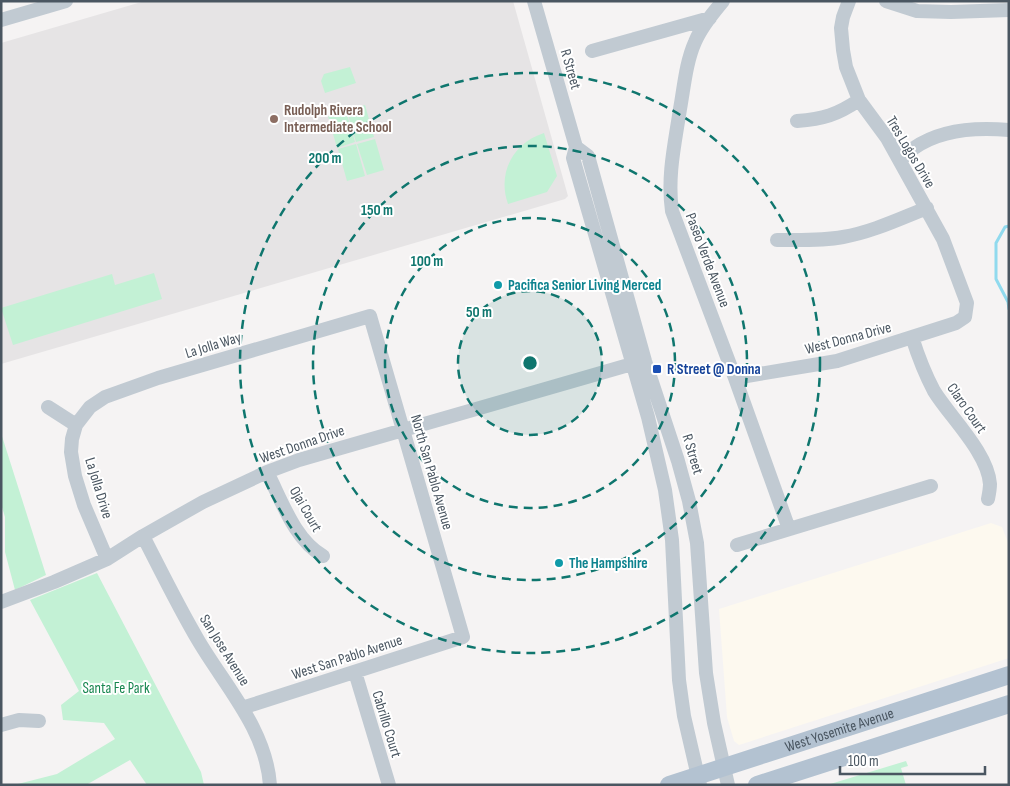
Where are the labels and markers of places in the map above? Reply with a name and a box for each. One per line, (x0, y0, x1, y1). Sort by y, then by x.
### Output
place label: Rudolph Rivera Intermediate School (284, 101, 392, 137)
marker: Rudolph Rivera Intermediate School (268, 113, 280, 125)
place label: Pacifica Senior Living Merced (508, 276, 661, 295)
marker: Pacifica Senior Living Merced (492, 279, 504, 291)
centre of rings (521, 354, 539, 372)
place label: R Street @ Donna (667, 360, 761, 379)
marker: R Street @ Donna (651, 363, 663, 375)
place label: The Hampshire (569, 554, 648, 573)
marker: The Hampshire (553, 557, 565, 569)

